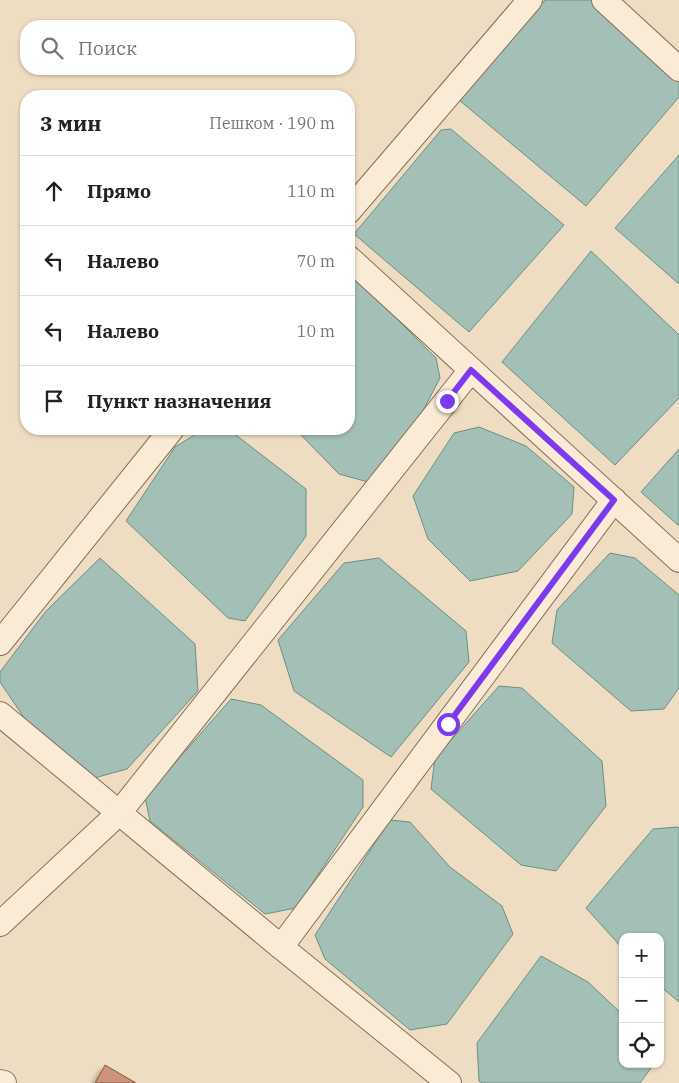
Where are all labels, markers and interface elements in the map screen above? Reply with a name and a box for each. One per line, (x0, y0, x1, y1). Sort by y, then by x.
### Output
search box (20, 20, 355, 75)
icon: search (38, 34, 66, 62)
text: Поиск (78, 36, 137, 60)
text: 3 мин (40, 109, 102, 137)
text: Пешком · 190 m (209, 113, 335, 133)
icon: ahead (40, 177, 68, 205)
text: Прямо (87, 179, 151, 203)
text: 110 m (287, 181, 335, 201)
icon: left (40, 247, 68, 275)
text: Налево (87, 249, 159, 273)
text: 70 m (297, 251, 335, 271)
icon: left (40, 317, 68, 345)
text: Налево (87, 319, 159, 343)
text: 10 m (297, 321, 335, 341)
icon: arrive (40, 387, 68, 415)
text: Пункт назначения (87, 389, 271, 413)
route end (436, 390, 459, 413)
route start (437, 713, 460, 736)
map controls (619, 933, 664, 1068)
button: + (619, 933, 664, 978)
button: − (619, 978, 664, 1023)
button: locate (619, 1023, 664, 1068)

